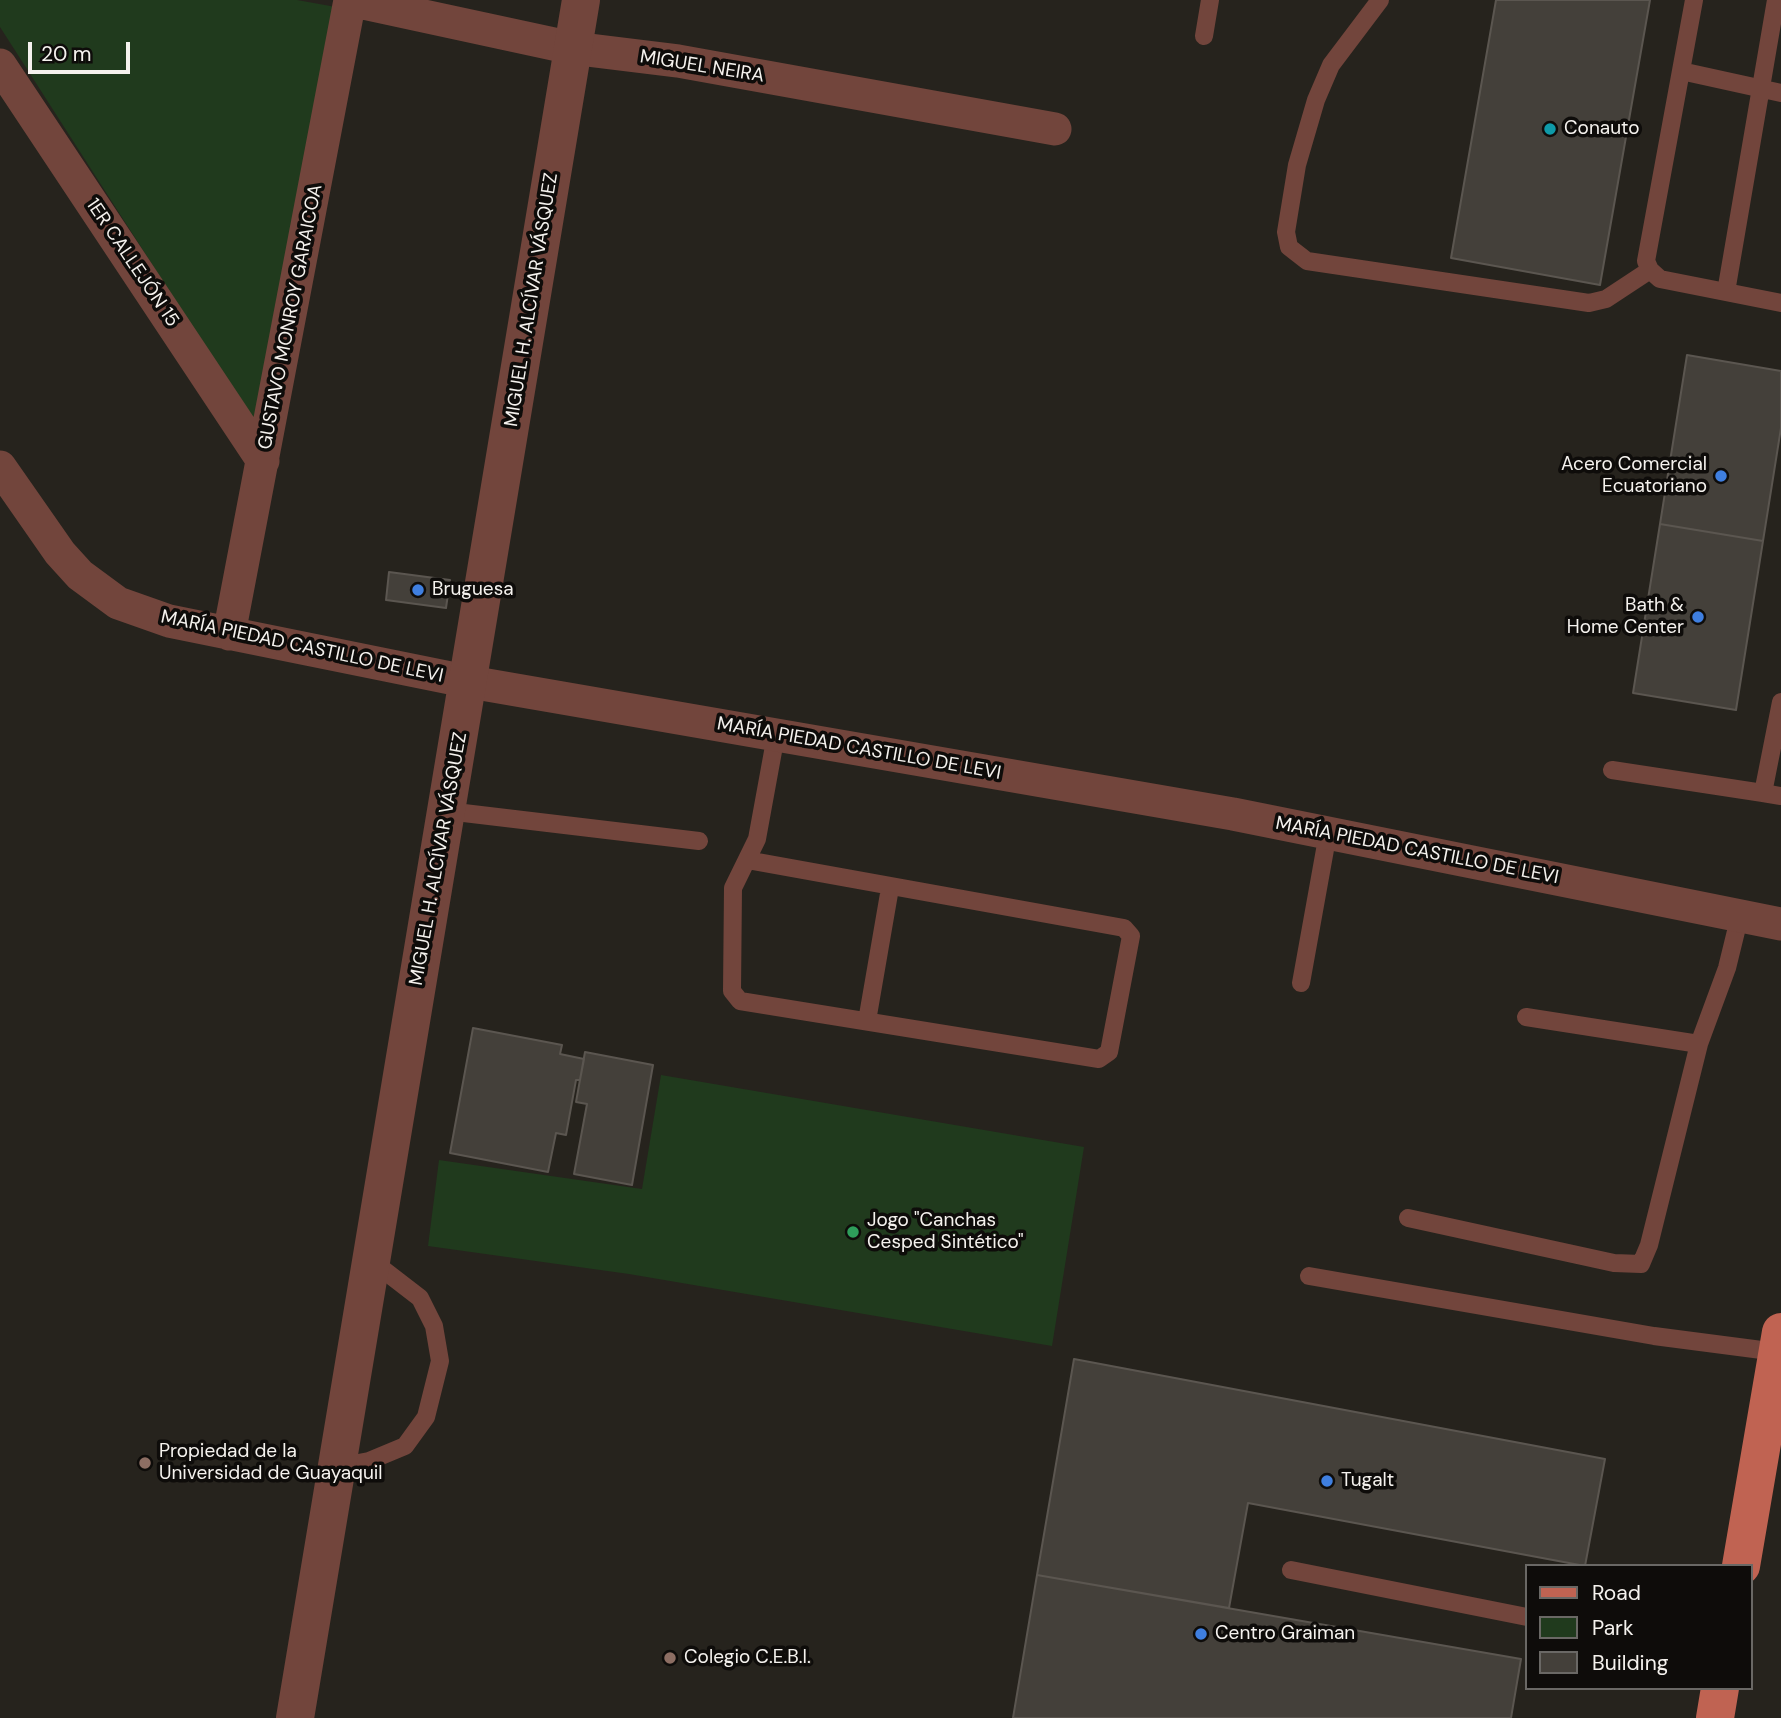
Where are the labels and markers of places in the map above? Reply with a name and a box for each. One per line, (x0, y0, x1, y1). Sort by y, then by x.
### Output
place label: Conauto (1564, 118, 1639, 140)
marker: Conauto (1542, 121, 1558, 137)
place label: Acero Comercial Ecuatoriano (1561, 454, 1707, 498)
marker: Acero Comercial Ecuatoriano (1713, 468, 1729, 484)
place label: Bruguesa (432, 579, 514, 601)
marker: Bruguesa (410, 582, 426, 598)
place label: Bath & Home Center (1567, 595, 1684, 639)
marker: Bath & Home Center (1690, 609, 1706, 625)
place label: Jogo "Canchas Cesped Sintético" (867, 1210, 1024, 1254)
marker: Jogo "Canchas Cesped Sintético" (845, 1224, 861, 1240)
place label: Propiedad de la Universidad de Guayaquil (159, 1441, 383, 1485)
marker: Propiedad de la Universidad de Guayaquil (137, 1455, 153, 1471)
place label: Tugalt (1341, 1470, 1394, 1492)
marker: Tugalt (1319, 1473, 1335, 1489)
place label: Centro Graiman (1215, 1623, 1355, 1645)
marker: Centro Graiman (1193, 1626, 1209, 1642)
place label: Colegio C.E.B.I. (684, 1647, 811, 1669)
marker: Colegio C.E.B.I. (662, 1650, 678, 1666)

